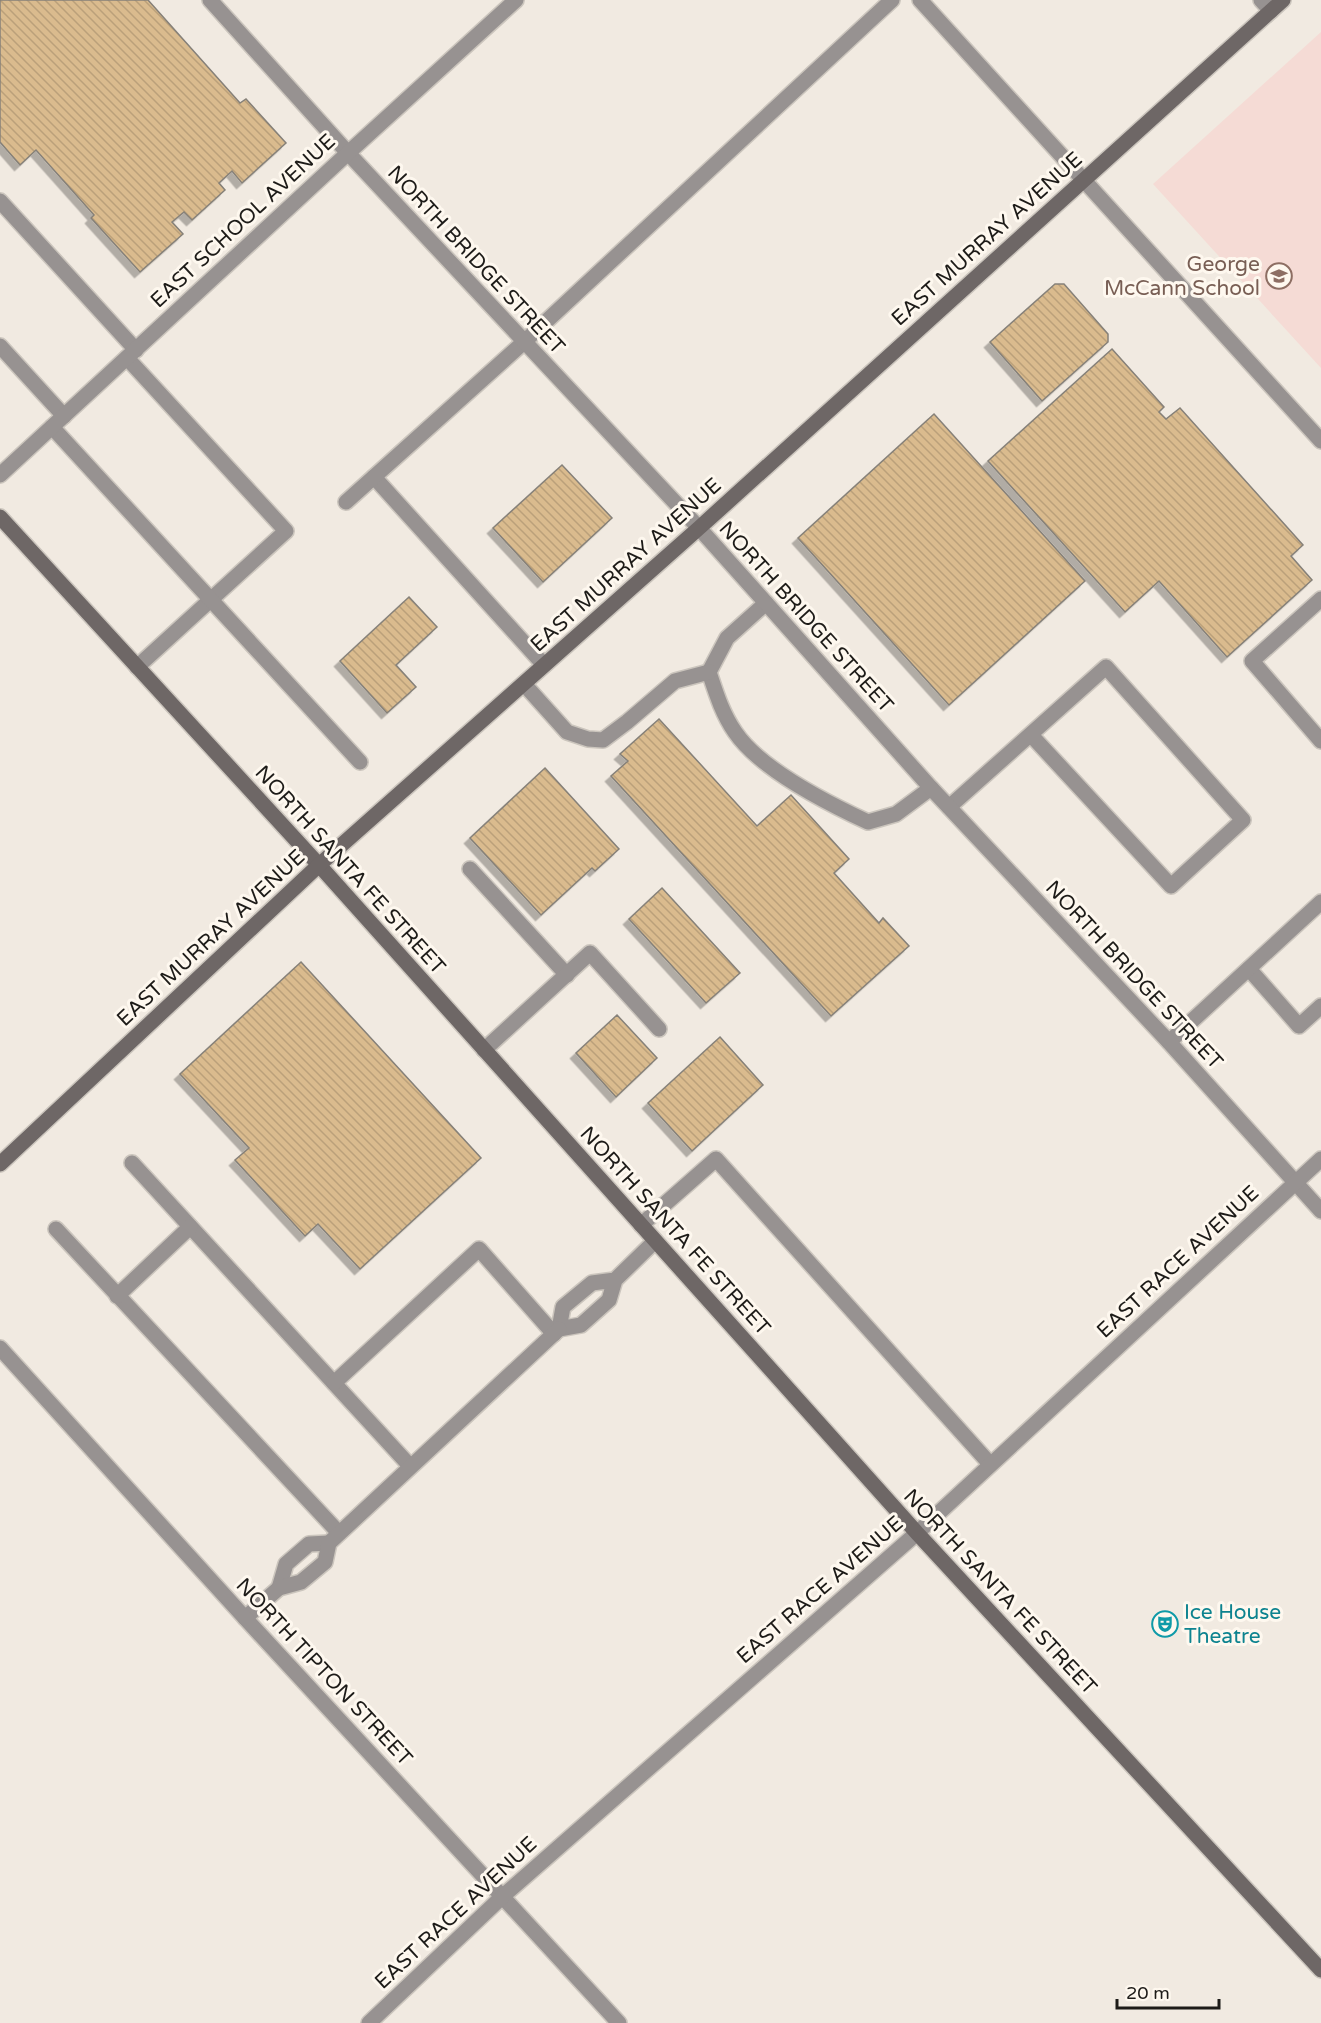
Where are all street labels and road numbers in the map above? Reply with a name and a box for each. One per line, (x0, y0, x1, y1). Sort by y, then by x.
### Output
street label: EAST SCHOOL AVENUE (145, 129, 341, 313)
street label: EAST MURRAY AVENUE (887, 147, 1087, 331)
street label: NORTH BRIDGE STREET (382, 161, 570, 360)
street label: EAST MURRAY AVENUE (526, 473, 726, 657)
street label: NORTH BRIDGE STREET (714, 516, 899, 718)
street label: NORTH SANTA FE STREET (250, 761, 450, 980)
street label: EAST MURRAY AVENUE (112, 844, 310, 1032)
street label: NORTH BRIDGE STREET (1040, 876, 1228, 1075)
street label: NORTH SANTA FE STREET (575, 1122, 775, 1341)
street label: EAST RACE AVENUE (1092, 1181, 1264, 1343)
street label: NORTH SANTA FE STREET (898, 1484, 1102, 1700)
street label: EAST RACE AVENUE (732, 1511, 908, 1669)
street label: NORTH TIPTON STREET (231, 1573, 418, 1771)
street label: EAST RACE AVENUE (370, 1832, 542, 1994)

